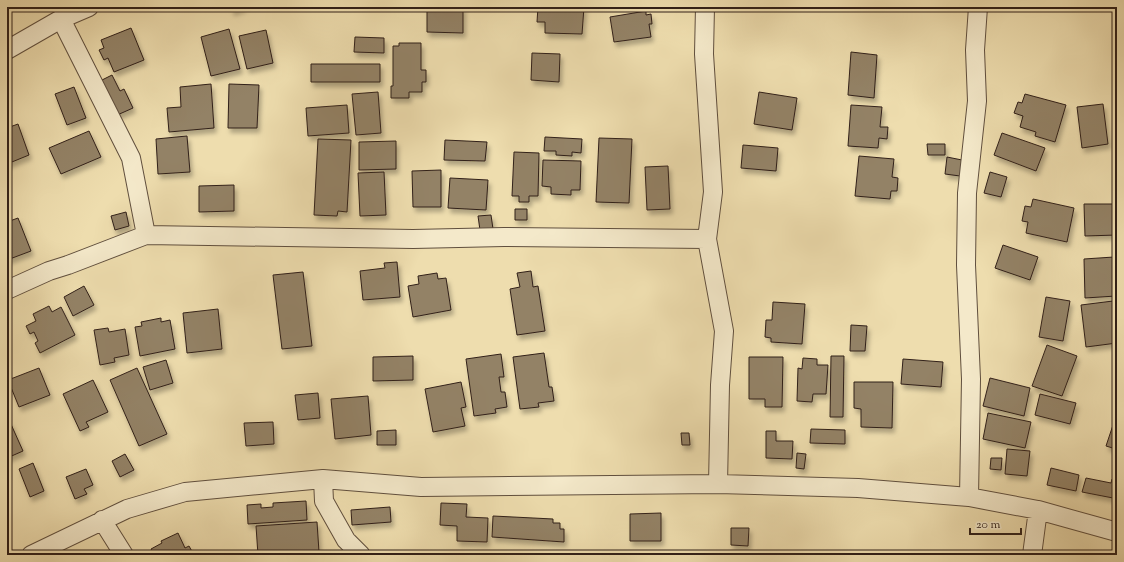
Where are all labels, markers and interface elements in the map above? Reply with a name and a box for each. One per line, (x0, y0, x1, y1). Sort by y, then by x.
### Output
scale bar (970, 510, 1021, 536)
text: 20 m (976, 516, 1001, 534)

